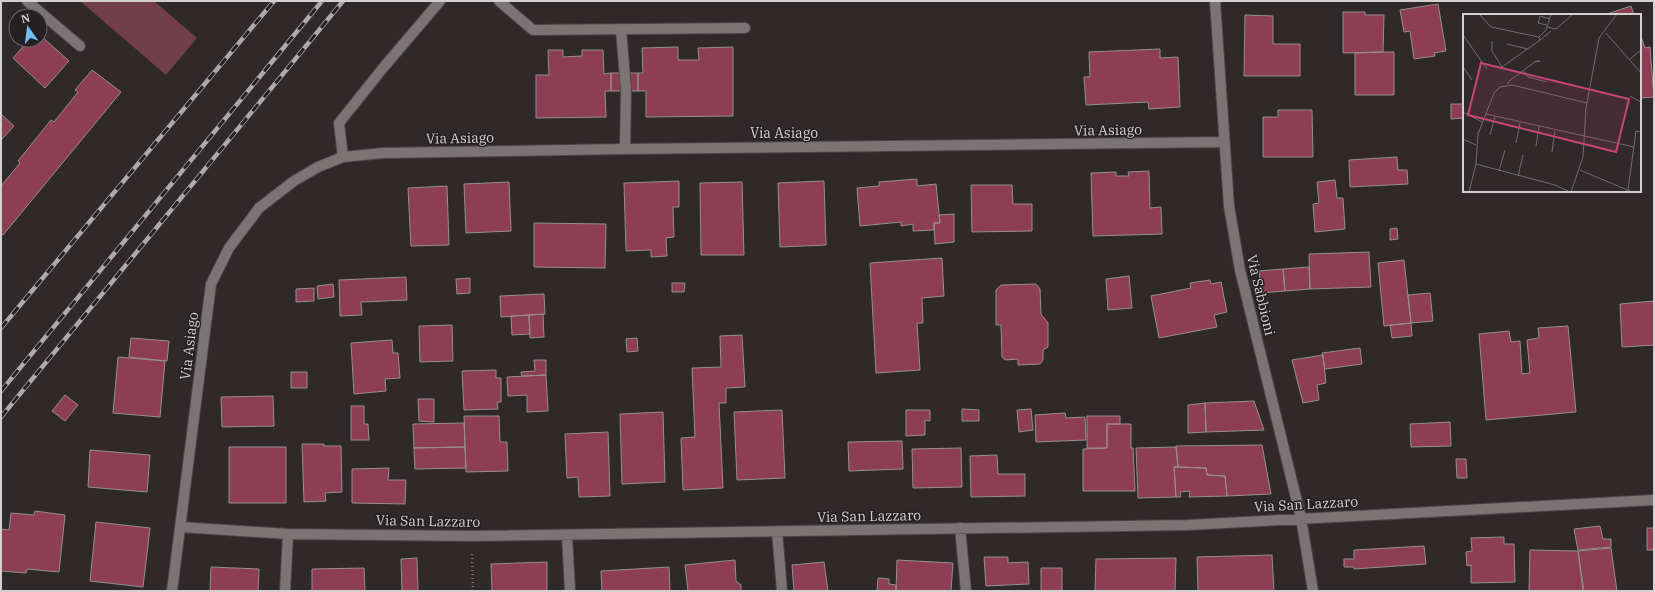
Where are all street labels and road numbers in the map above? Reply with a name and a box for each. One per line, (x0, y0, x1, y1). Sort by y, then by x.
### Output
street label: Via Asiago (1074, 120, 1142, 140)
street label: Via Asiago (750, 124, 818, 142)
street label: Via Asiago (426, 128, 494, 148)
street label: Via Sabbioni (1243, 253, 1279, 337)
street label: Via Asiago (176, 311, 202, 381)
street label: Via San Lazzaro (1253, 492, 1359, 516)
street label: Via San Lazzaro (817, 506, 921, 526)
street label: Via San Lazzaro (376, 511, 480, 531)

